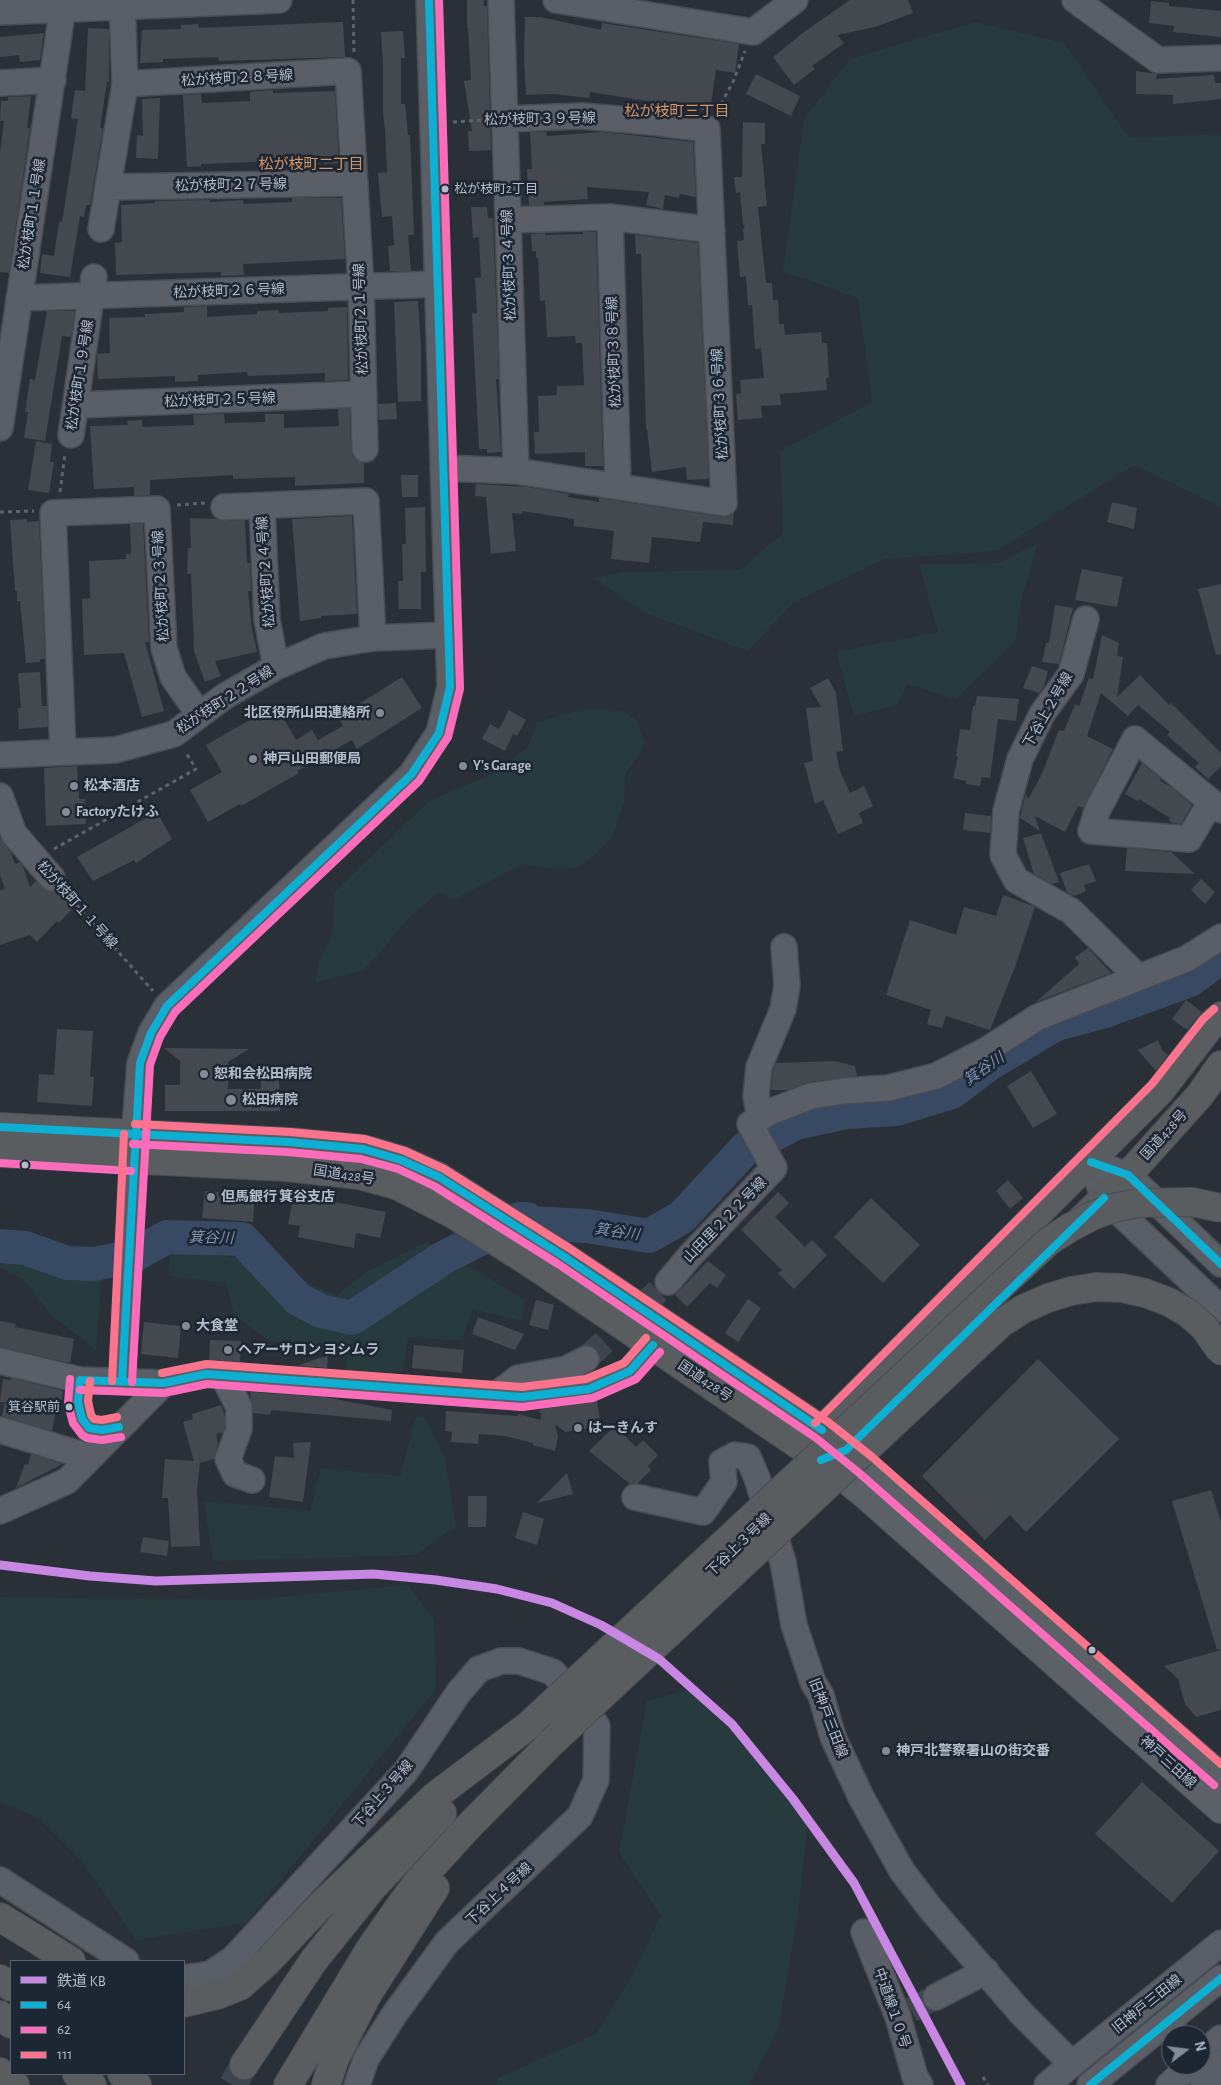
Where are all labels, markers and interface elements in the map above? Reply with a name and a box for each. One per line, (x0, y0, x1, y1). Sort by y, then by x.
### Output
street label: 松が枝町２８号線 (181, 67, 293, 89)
district label: 松が枝町三丁目 (625, 102, 729, 120)
street label: 松が枝町３９号線 (484, 110, 596, 128)
district label: 松が枝町二丁目 (259, 155, 363, 173)
street label: 松が枝町１１号線 (15, 157, 49, 271)
street label: 松が枝町２７号線 (175, 176, 287, 194)
place label: 松が枝町2丁目 (454, 181, 538, 197)
marker: 松が枝町2丁目 (440, 184, 450, 194)
street label: 松が枝町３４号線 (499, 209, 519, 321)
street label: 松が枝町２１号線 (351, 263, 371, 375)
street label: 松が枝町２６号線 (173, 281, 285, 301)
street label: 松が枝町３８号線 (604, 296, 624, 408)
street label: 松が枝町１９号線 (63, 318, 97, 432)
street label: 松が枝町３６号線 (709, 348, 731, 460)
street label: 松が枝町２５号線 (164, 390, 276, 410)
street label: 松が枝町２４号線 (254, 516, 278, 628)
street label: 松が枝町２３号線 (150, 530, 172, 642)
street label: 松が枝町２２号線 (173, 662, 277, 738)
street label: 下谷上２号線 (1020, 669, 1076, 751)
place label: 北区役所山田連絡所 (244, 705, 370, 721)
marker: 北区役所山田連絡所 (374, 707, 386, 719)
place label: 神戸山田郵便局 (263, 751, 361, 767)
marker: 神戸山田郵便局 (247, 753, 259, 765)
place label: Y's Garage (473, 758, 531, 774)
marker: Y's Garage (457, 760, 469, 772)
place label: 松本酒店 (84, 778, 140, 794)
marker: 松本酒店 (68, 780, 80, 792)
place label: Factoryたけふ (76, 804, 159, 820)
marker: Factoryたけふ (60, 806, 72, 818)
street label: 松が枝町１１号線 (33, 858, 121, 952)
water label: 箕谷川 (960, 1049, 1008, 1089)
place label: 恕和会松田病院 (214, 1066, 312, 1082)
marker: 恕和会松田病院 (198, 1068, 210, 1080)
place label: 松田病院 (242, 1092, 298, 1108)
marker: 松田病院 (224, 1093, 238, 1107)
street label: 国道428号 (1137, 1106, 1191, 1164)
unlabelled marker (20, 1160, 30, 1170)
street label: 国道428号 (312, 1162, 376, 1188)
street label: 山田里２２２号線 (680, 1174, 770, 1266)
place label: 但馬銀行 箕谷支店 (221, 1189, 335, 1205)
marker: 但馬銀行 箕谷支店 (205, 1191, 217, 1203)
water label: 箕谷川 (593, 1220, 641, 1244)
water label: 箕谷川 (188, 1229, 234, 1247)
place label: 大食堂 (196, 1318, 238, 1334)
marker: 大食堂 (180, 1320, 192, 1332)
place label: ヘアーサロン ヨシムラ (238, 1342, 379, 1358)
marker: ヘアーサロン ヨシムラ (222, 1344, 234, 1356)
street label: 国道428号 (675, 1357, 735, 1405)
place label: 箕谷駅前 (8, 1399, 60, 1415)
marker: 箕谷駅前 (64, 1402, 74, 1412)
place label: はーきんす (588, 1420, 658, 1436)
marker: はーきんす (572, 1422, 584, 1434)
street label: 下谷上３号線 (703, 1510, 775, 1580)
unlabelled marker (1087, 1645, 1097, 1655)
street label: 旧神戸三田線 (805, 1676, 851, 1760)
street label: 神戸三田線 (1136, 1732, 1200, 1792)
place label: 神戸北警察署山の街交番 (896, 1743, 1050, 1759)
marker: 神戸北警察署山の街交番 (880, 1745, 892, 1757)
street label: 下谷上３号線 (349, 1757, 417, 1831)
street label: 下谷上４号線 (463, 1859, 535, 1929)
legend (10, 1960, 185, 2075)
street label: 中道線１０号 (870, 1966, 914, 2050)
street label: 旧神戸三田線 (1109, 1971, 1185, 2037)
text: 鉄道 KB (57, 1974, 106, 1989)
text: 64 (57, 1997, 71, 2012)
text: 62 (57, 2022, 71, 2037)
north arrow (1161, 2025, 1211, 2075)
text: N (1191, 2040, 1208, 2053)
text: 111 (57, 2047, 72, 2062)

